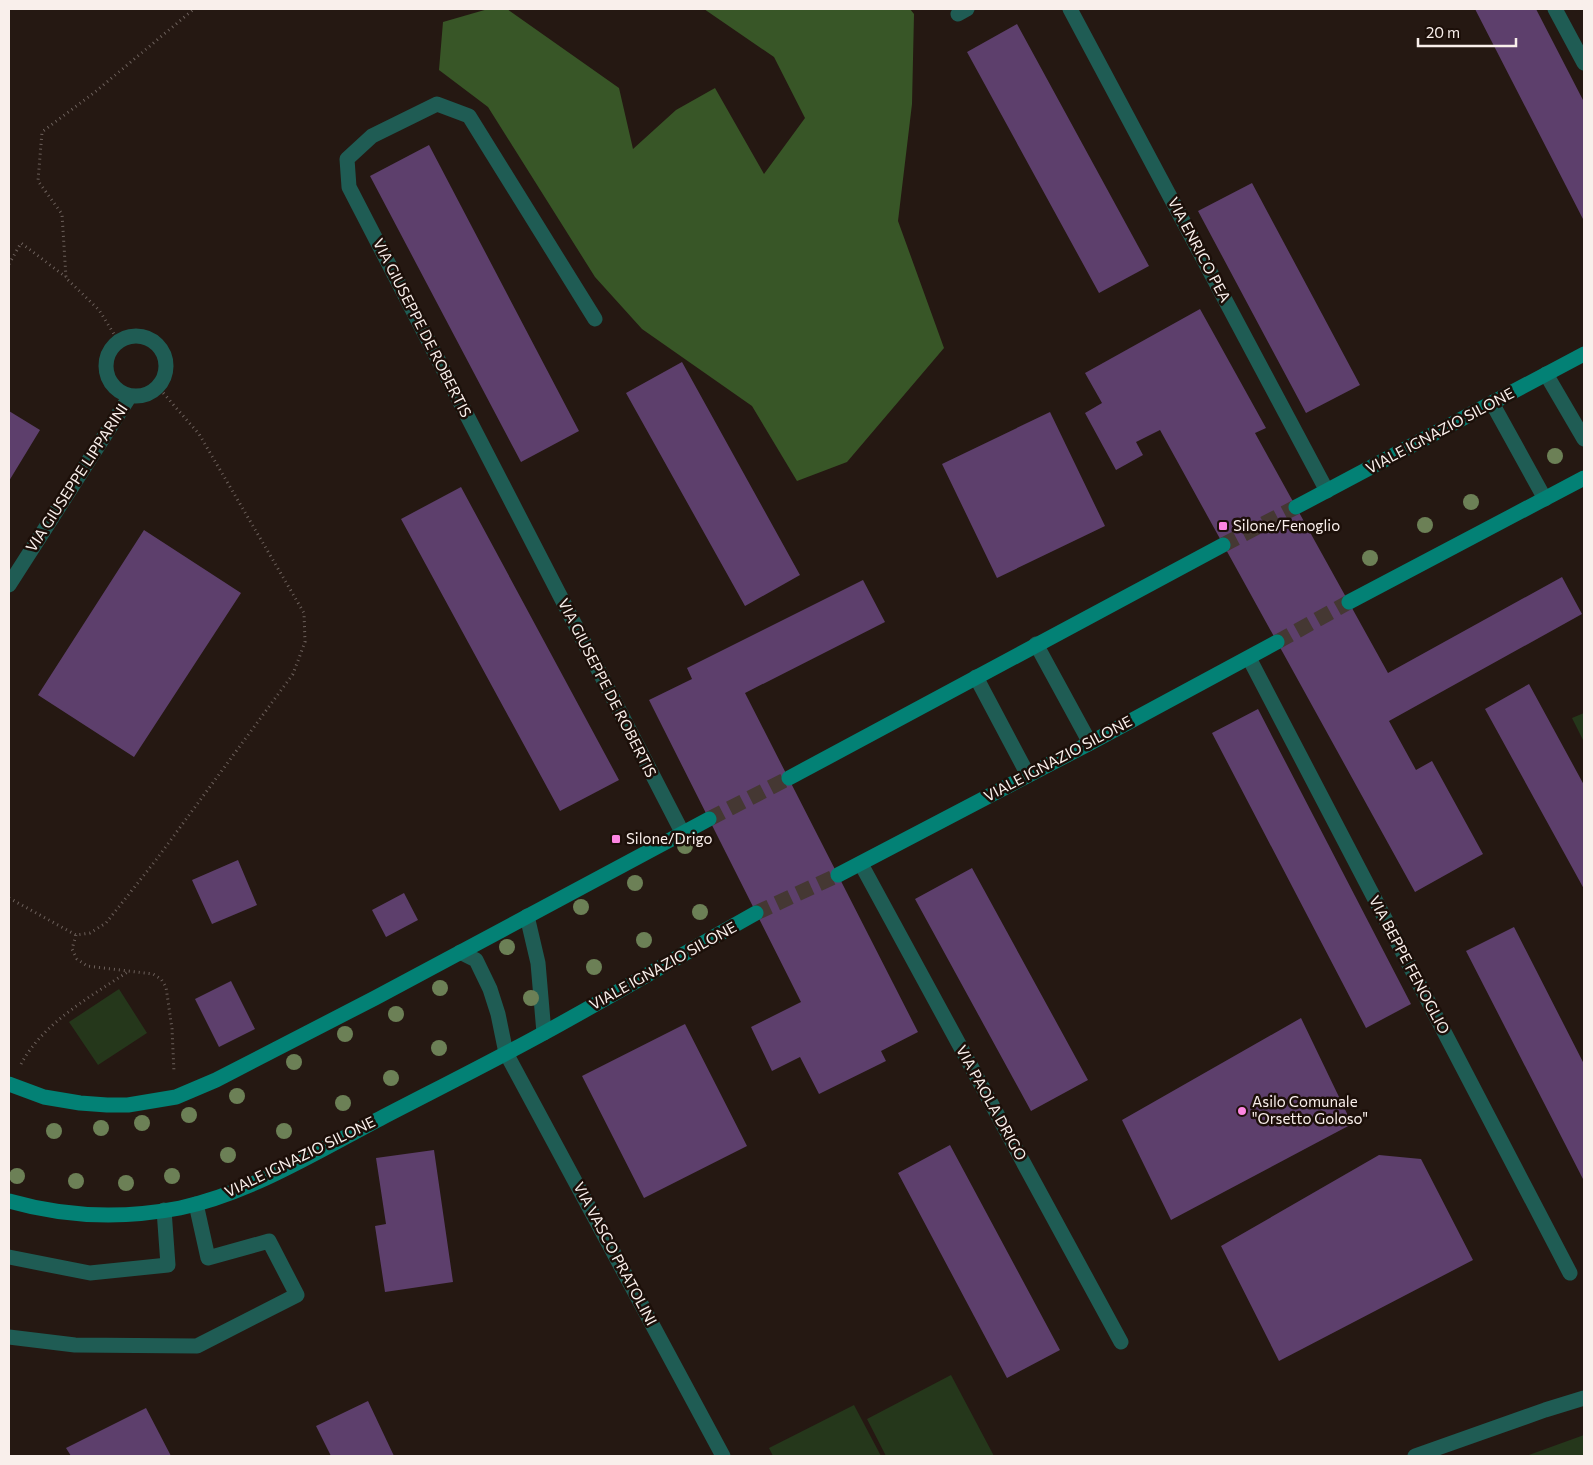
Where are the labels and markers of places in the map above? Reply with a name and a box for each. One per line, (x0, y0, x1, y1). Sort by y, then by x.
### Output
place label: Silone/Fenoglio (1233, 516, 1340, 534)
marker: Silone/Fenoglio (1217, 520, 1229, 532)
place label: Silone/Drigo (626, 829, 712, 847)
marker: Silone/Drigo (610, 833, 622, 845)
place label: Asilo Comunale "Orsetto Goloso" (1252, 1092, 1368, 1127)
marker: Asilo Comunale "Orsetto Goloso" (1236, 1105, 1248, 1117)

